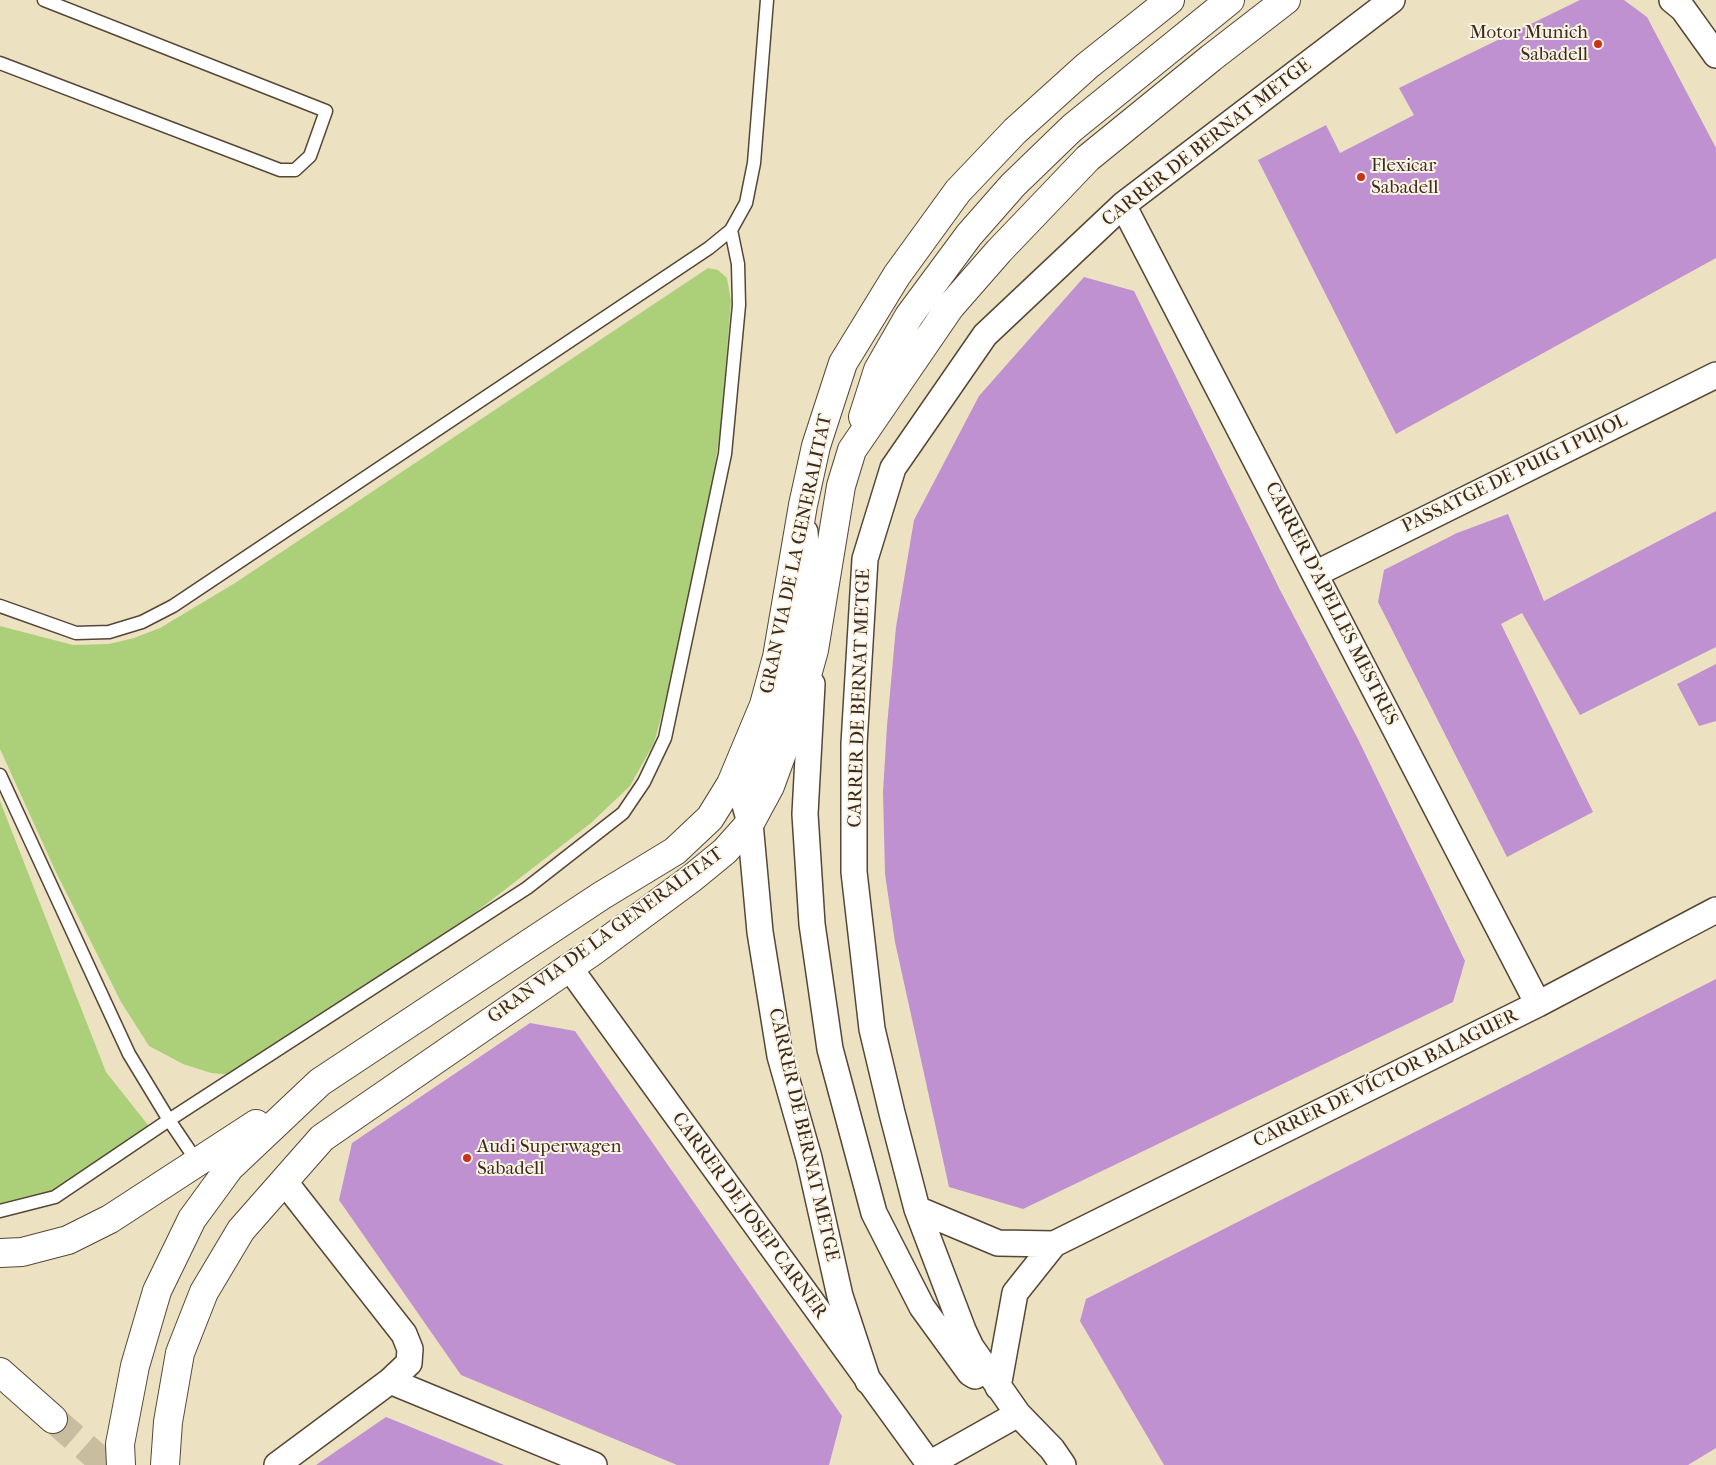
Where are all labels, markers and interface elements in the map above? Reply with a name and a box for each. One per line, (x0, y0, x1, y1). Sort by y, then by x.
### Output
place label: Motor Munich Sabadell (1469, 22, 1588, 66)
marker: Motor Munich Sabadell (1592, 38, 1604, 50)
street label: CARRER DE BERNAT METGE (1098, 54, 1316, 232)
place label: Flexicar Sabadell (1371, 155, 1439, 199)
marker: Flexicar Sabadell (1355, 171, 1367, 183)
street label: PASSATGE DE PUIG I PUJOL (1399, 409, 1631, 539)
street label: GRAN VIA DE LA GENERALITAT (756, 412, 838, 696)
street label: CARRER D'APELLES MESTRES (1260, 478, 1402, 730)
street label: CARRER DE BERNAT METGE (844, 568, 876, 828)
street label: GRAN VIA DE LA GENERALITAT (484, 843, 728, 1029)
street label: CARRER DE VÍCTOR BALAGUER (1250, 1005, 1522, 1153)
street label: CARRER DE BERNAT METGE (763, 1006, 843, 1264)
street label: CARRER DE JOSEP CARNER (666, 1108, 832, 1324)
place label: Audi Superwagen Sabadell (477, 1136, 622, 1180)
marker: Audi Superwagen Sabadell (461, 1152, 473, 1164)

